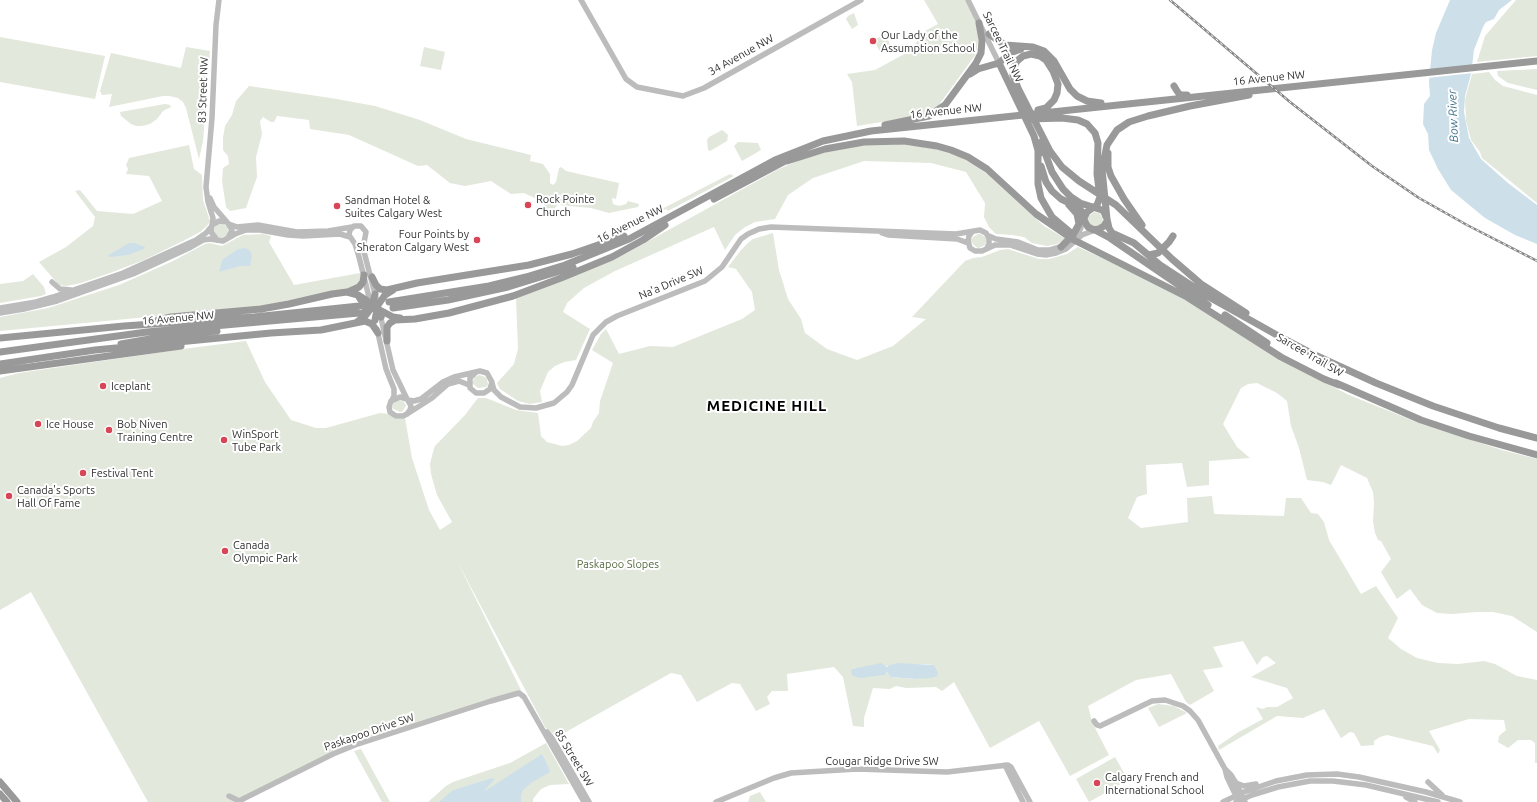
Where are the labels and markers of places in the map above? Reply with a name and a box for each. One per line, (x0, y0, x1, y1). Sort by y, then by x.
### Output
place label: Our Lady of the Assumption School (881, 28, 975, 54)
marker: Our Lady of the Assumption School (868, 36, 878, 46)
place label: Rock Pointe Church (536, 192, 595, 218)
place label: Sandman Hotel & Suites Calgary West (345, 193, 442, 219)
marker: Rock Pointe Church (523, 200, 533, 210)
marker: Sandman Hotel & Suites Calgary West (332, 201, 342, 211)
place label: Four Points by Sheraton Calgary West (357, 227, 469, 253)
marker: Four Points by Sheraton Calgary West (472, 235, 482, 245)
place label: Iceplant (111, 379, 151, 393)
marker: Iceplant (98, 381, 108, 391)
place label: Ice House (46, 417, 94, 431)
place label: Bob Niven Training Centre (117, 417, 193, 443)
marker: Ice House (33, 419, 43, 429)
marker: Bob Niven Training Centre (104, 425, 114, 435)
place label: WinSport Tube Park (232, 427, 281, 453)
marker: WinSport Tube Park (219, 435, 229, 445)
place label: Festival Tent (91, 466, 153, 480)
marker: Festival Tent (78, 468, 88, 478)
place label: Canada's Sports Hall Of Fame (17, 483, 95, 509)
marker: Canada's Sports Hall Of Fame (4, 491, 14, 501)
place label: Canada Olympic Park (233, 538, 298, 564)
marker: Canada Olympic Park (220, 546, 230, 556)
place label: Calgary French and International School (1105, 770, 1204, 796)
marker: Calgary French and International School (1092, 778, 1102, 788)

